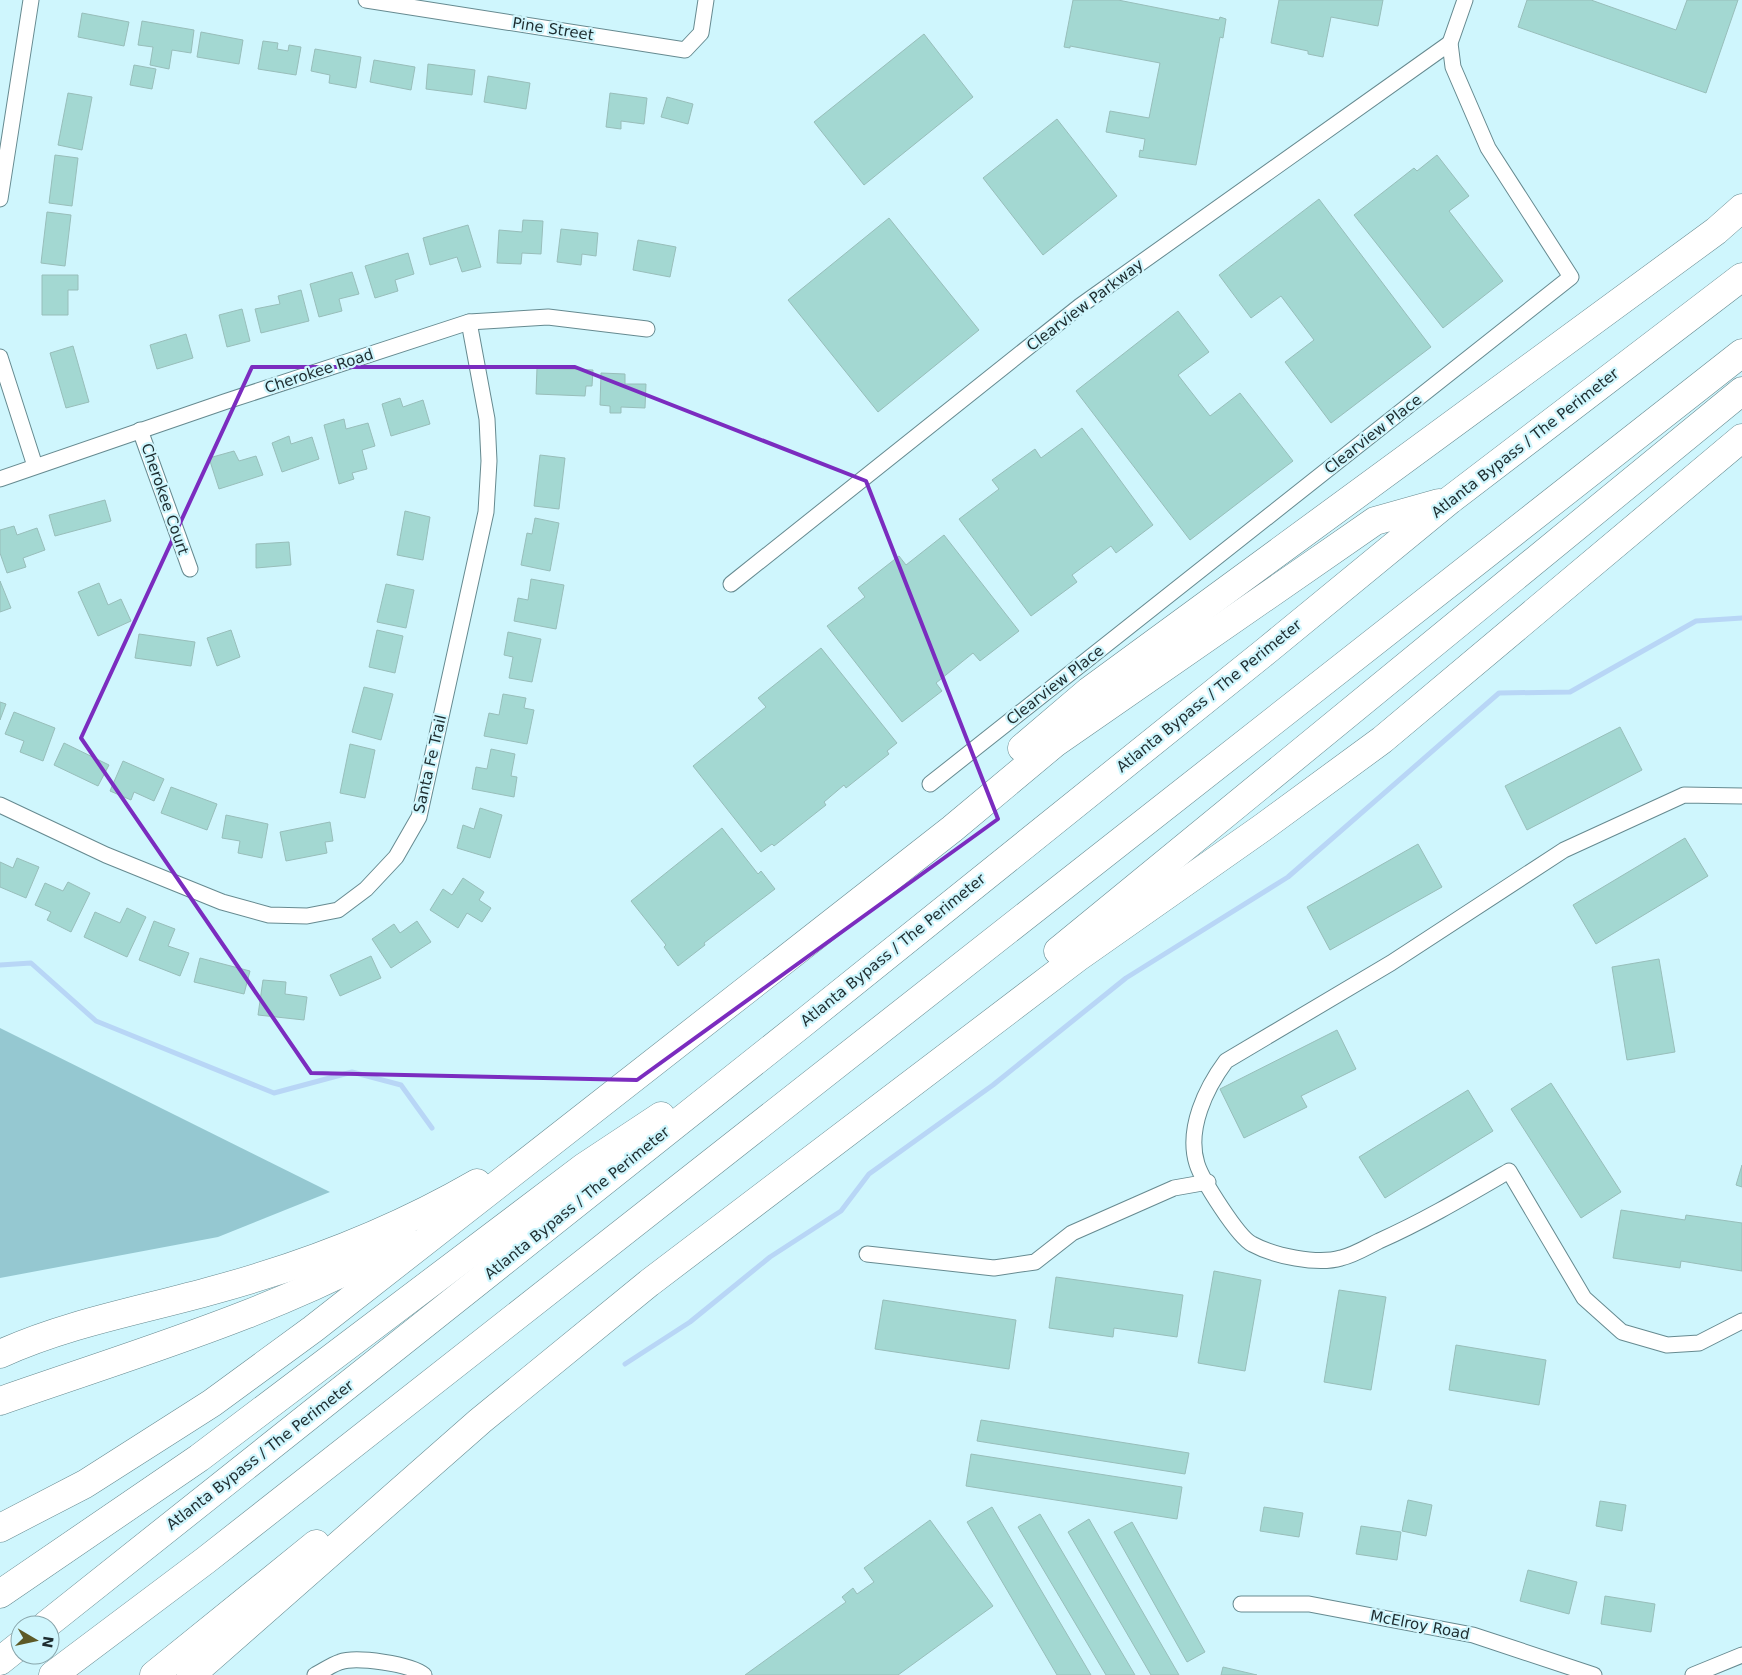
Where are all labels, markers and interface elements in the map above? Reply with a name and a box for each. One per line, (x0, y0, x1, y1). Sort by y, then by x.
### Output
street label: Pine Street (511, 14, 595, 44)
street label: Clearview Parkway (1023, 255, 1147, 355)
street label: Cherokee Road (262, 345, 376, 397)
street label: Atlanta Bypass / The Perimeter (1428, 364, 1623, 522)
street label: Clearview Place (1321, 390, 1425, 478)
street label: Cherokee Court (137, 441, 193, 557)
street label: Atlanta Bypass / The Perimeter (1113, 615, 1306, 776)
street label: Clearview Place (1003, 641, 1107, 729)
street label: Santa Fe Trail (410, 713, 450, 815)
street label: Atlanta Bypass / The Perimeter (797, 869, 990, 1030)
street label: Atlanta Bypass / The Perimeter (481, 1122, 674, 1283)
street label: Atlanta Bypass / The Perimeter (163, 1376, 358, 1534)
street label: McElroy Road (1369, 1607, 1471, 1643)
north arrow (10, 1615, 60, 1665)
text: N (39, 1635, 57, 1649)

